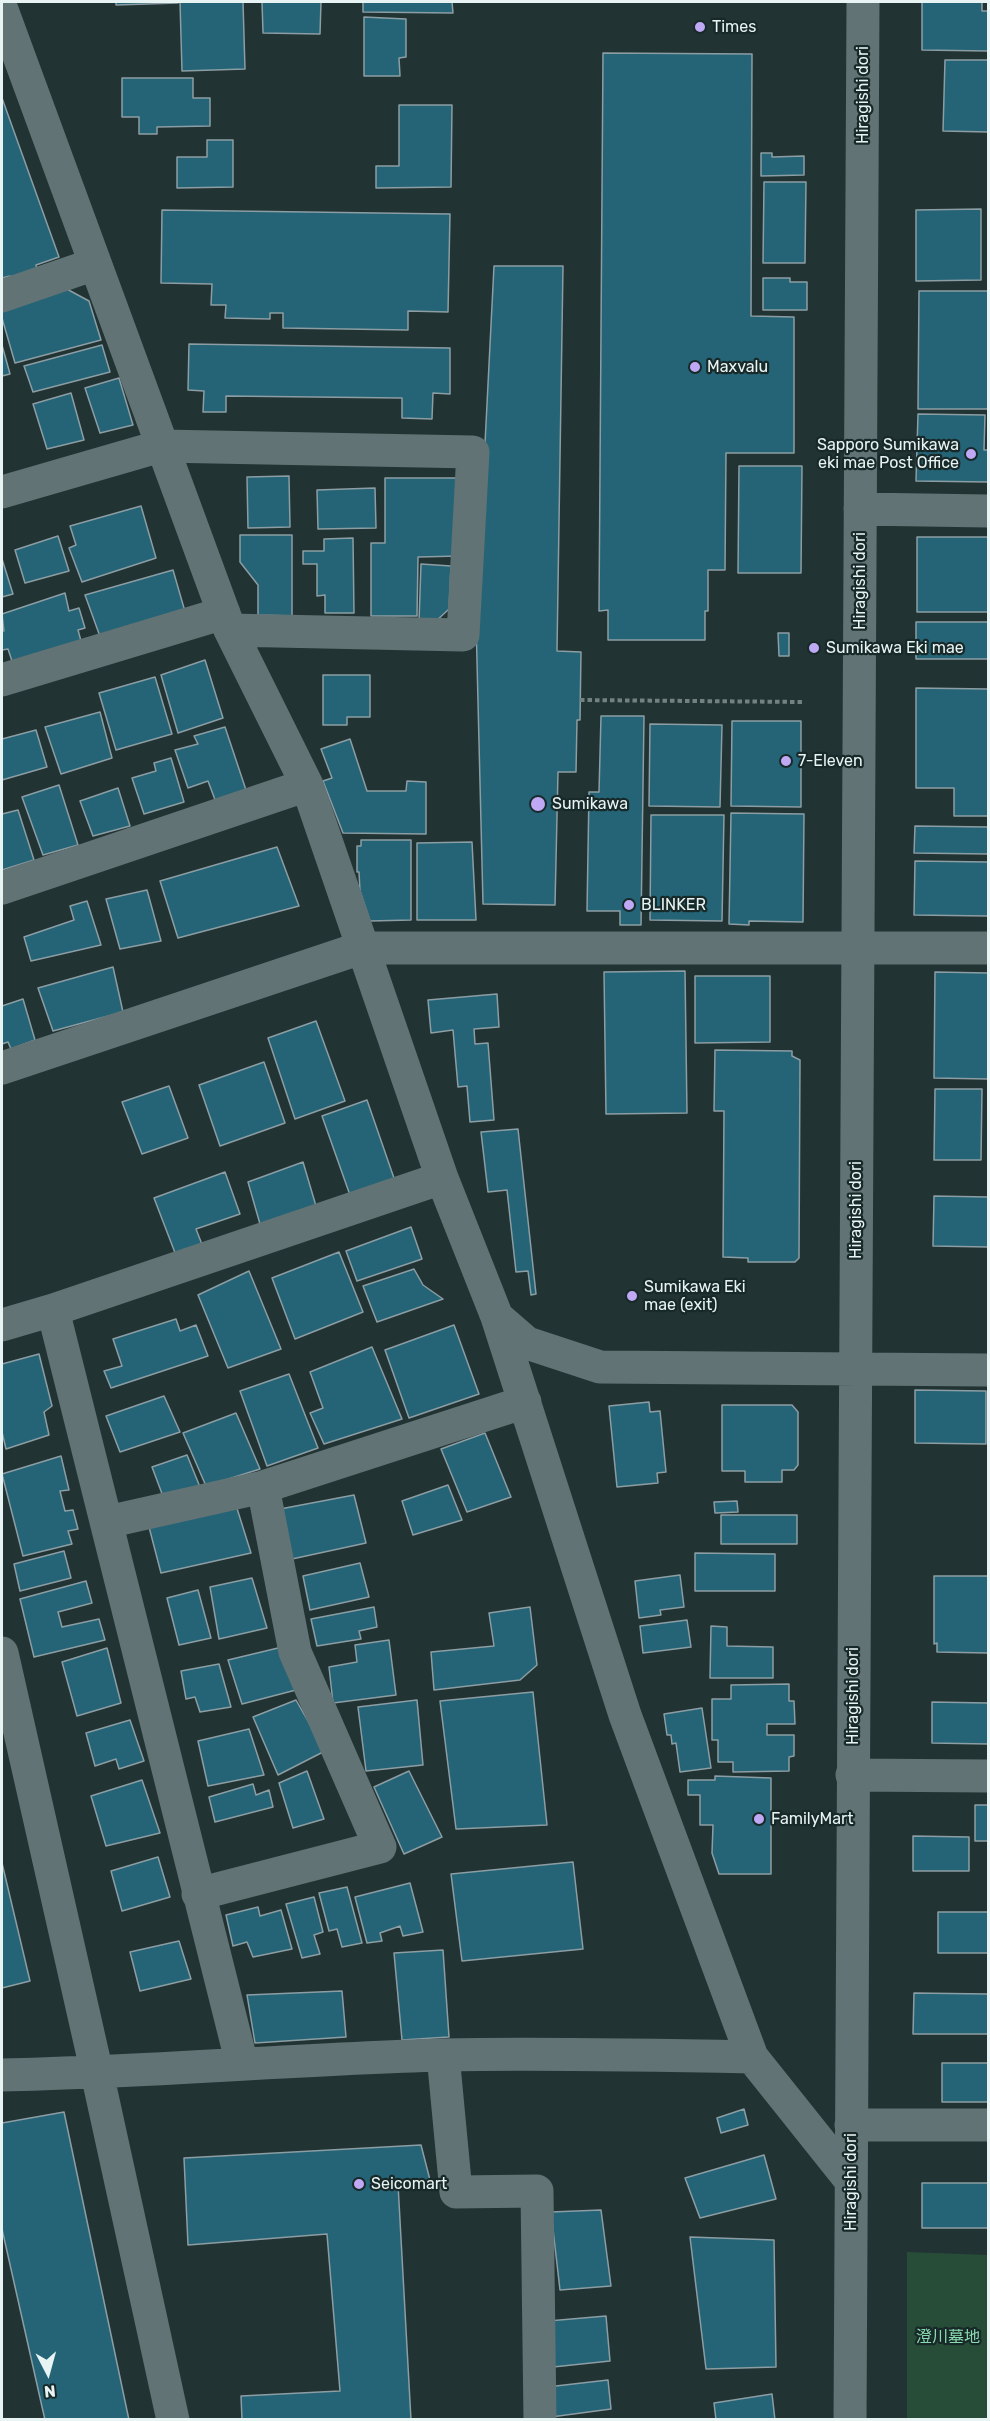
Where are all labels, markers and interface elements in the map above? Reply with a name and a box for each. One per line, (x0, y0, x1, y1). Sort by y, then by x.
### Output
place label: Times (712, 17, 756, 37)
marker: Times (693, 20, 707, 34)
street label: Hiragishi dori (853, 46, 873, 144)
place label: Maxvalu (707, 357, 768, 377)
marker: Maxvalu (688, 360, 702, 374)
place label: Sapporo Sumikawa eki mae Post Office (817, 435, 959, 473)
marker: Sapporo Sumikawa eki mae Post Office (964, 447, 978, 461)
street label: Hiragishi dori (850, 532, 870, 630)
place label: Sumikawa Eki mae (826, 638, 964, 658)
marker: Sumikawa Eki mae (807, 641, 821, 655)
place label: 7-Eleven (798, 751, 863, 771)
marker: 7-Eleven (779, 754, 793, 768)
place label: Sumikawa (552, 794, 628, 814)
marker: Sumikawa (529, 795, 547, 813)
place label: BLINKER (641, 895, 706, 915)
marker: BLINKER (622, 898, 636, 912)
street label: Hiragishi dori (846, 1161, 866, 1259)
place label: Sumikawa Eki mae (exit) (644, 1277, 746, 1315)
marker: Sumikawa Eki mae (exit) (625, 1289, 639, 1303)
street label: Hiragishi dori (843, 1647, 863, 1745)
place label: FamilyMart (771, 1809, 853, 1829)
marker: FamilyMart (752, 1812, 766, 1826)
street label: Hiragishi dori (841, 2133, 861, 2231)
place label: Seicomart (371, 2174, 447, 2194)
marker: Seicomart (352, 2177, 366, 2191)
park label: 澄川墓地 (916, 2327, 980, 2347)
north arrow (18, 2343, 78, 2403)
text: N (43, 2381, 57, 2401)

